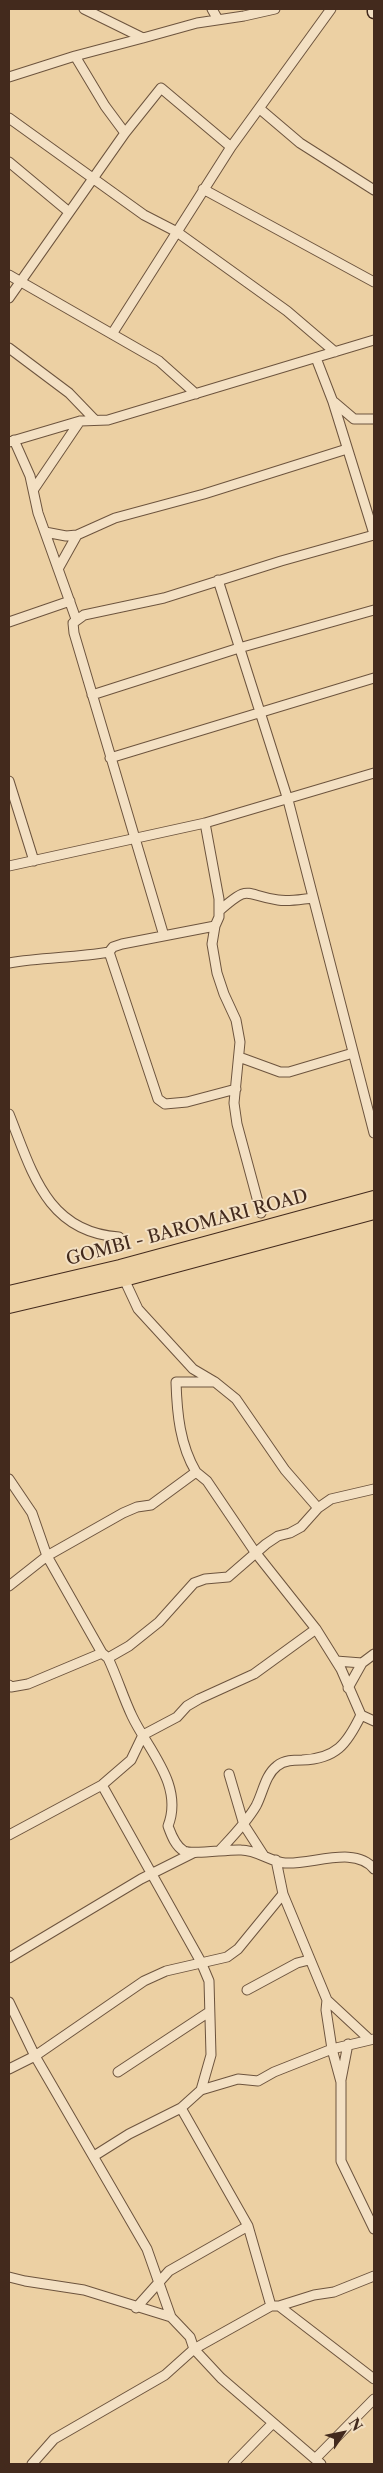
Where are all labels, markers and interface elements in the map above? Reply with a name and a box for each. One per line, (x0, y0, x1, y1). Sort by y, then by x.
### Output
street label: GOMBI - BAROMARI ROAD (64, 1185, 310, 1271)
north arrow (318, 2408, 368, 2458)
text: N (345, 2415, 366, 2435)

